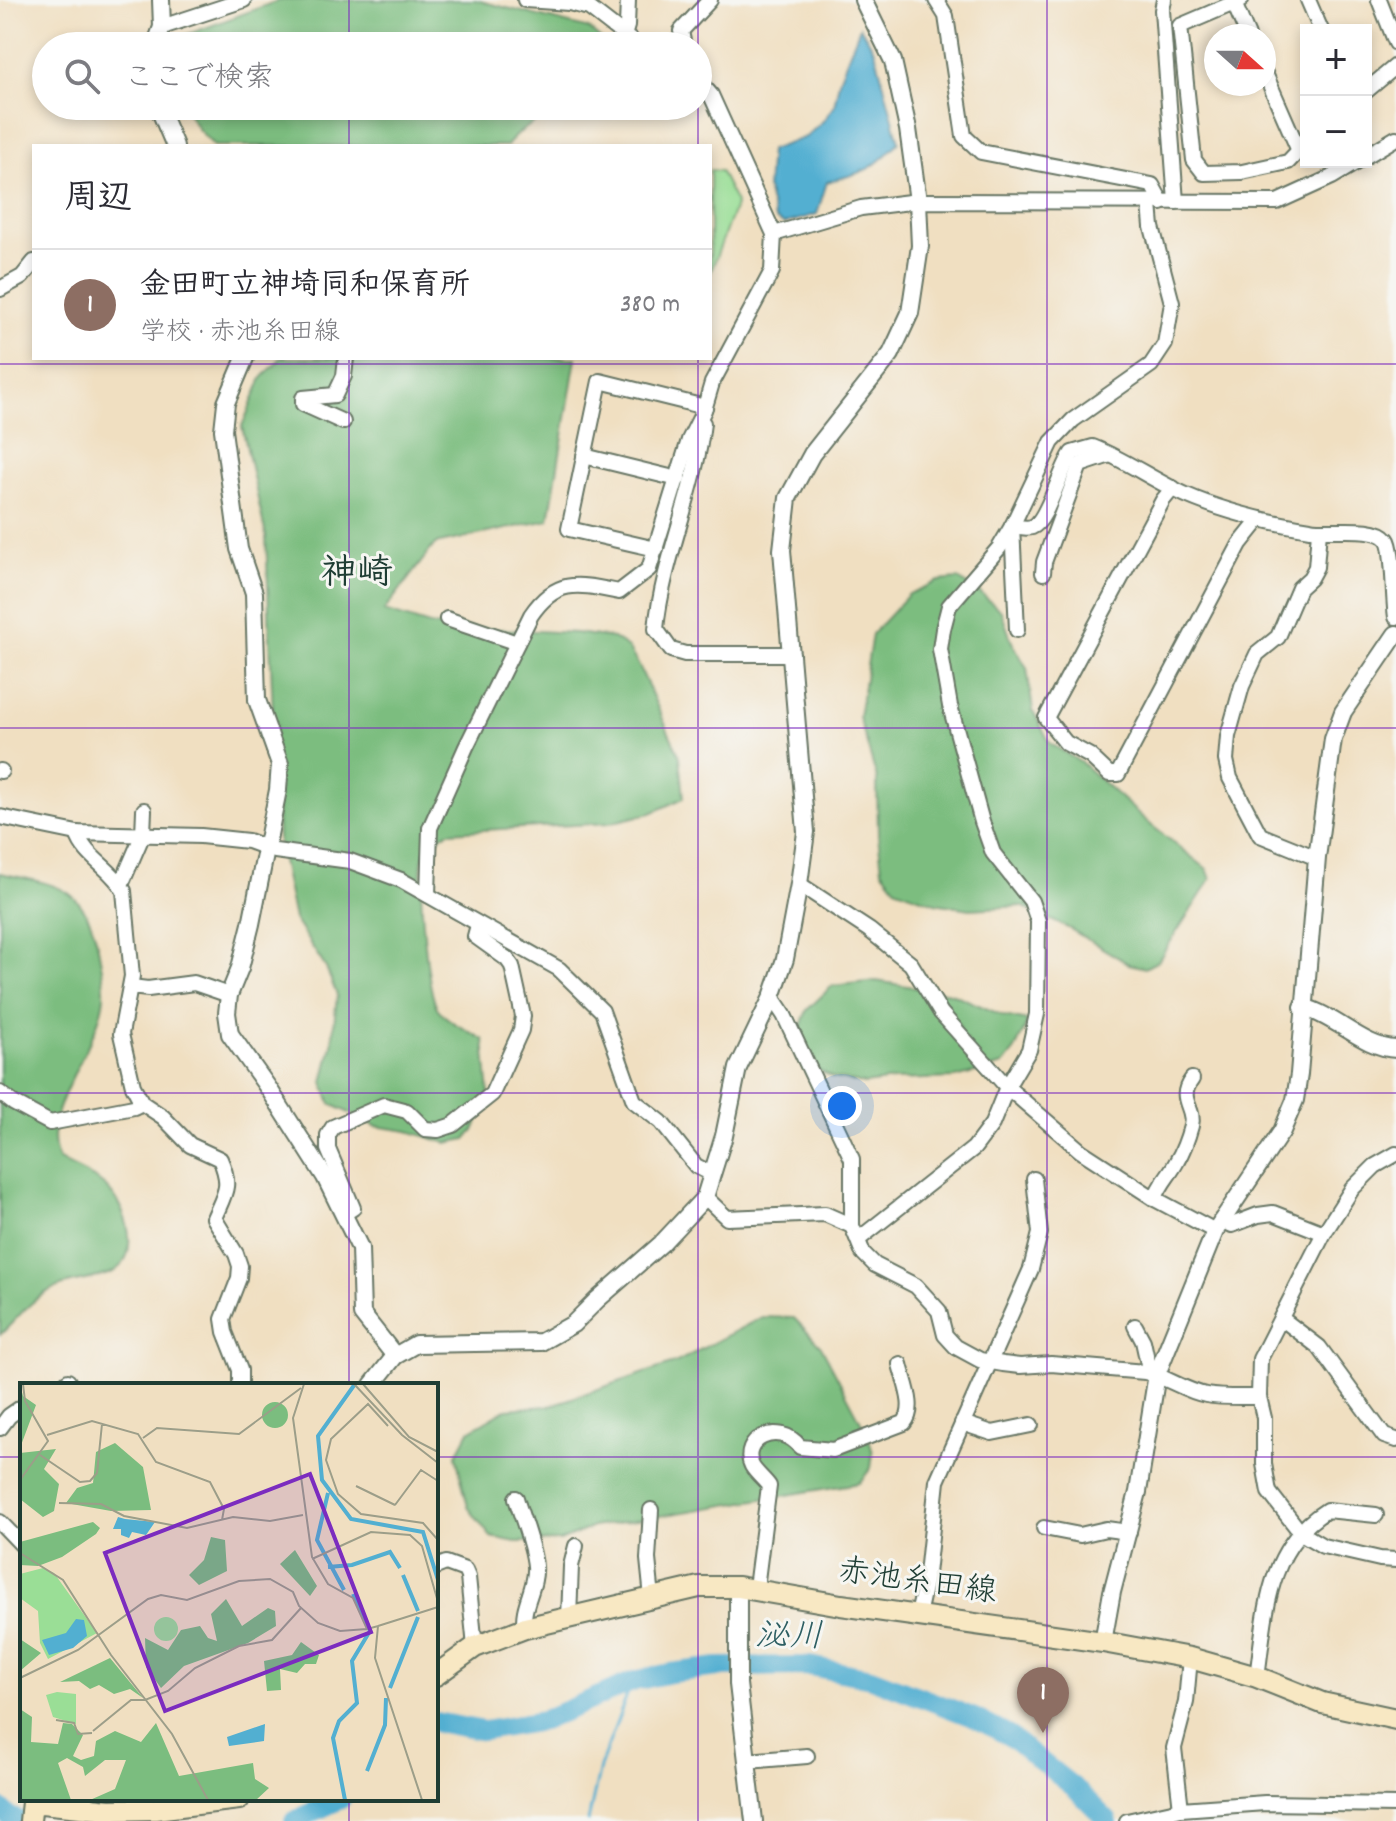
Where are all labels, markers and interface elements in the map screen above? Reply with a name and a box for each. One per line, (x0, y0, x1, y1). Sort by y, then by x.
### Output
north arrow (1204, 24, 1276, 96)
map controls (1300, 24, 1372, 168)
button: + (1300, 24, 1372, 96)
search box (32, 32, 712, 120)
icon: search (60, 54, 104, 98)
text: ここで検索 (124, 59, 274, 102)
button: − (1300, 96, 1372, 168)
text: 周辺 (64, 176, 132, 225)
text: 金田町立神埼同和保育所 (140, 266, 470, 309)
text: 1 (87, 287, 93, 324)
text: 380 m (620, 287, 680, 324)
text: 学校 · 赤池糸田線 (140, 315, 340, 352)
district label: 神崎 (321, 550, 393, 602)
your location (822, 1086, 862, 1126)
inset map (20, 1383, 438, 1801)
street label: 赤池糸田線 (835, 1550, 999, 1618)
water label: 泌川 (755, 1614, 823, 1664)
pin: 1 (1017, 1667, 1069, 1733)

